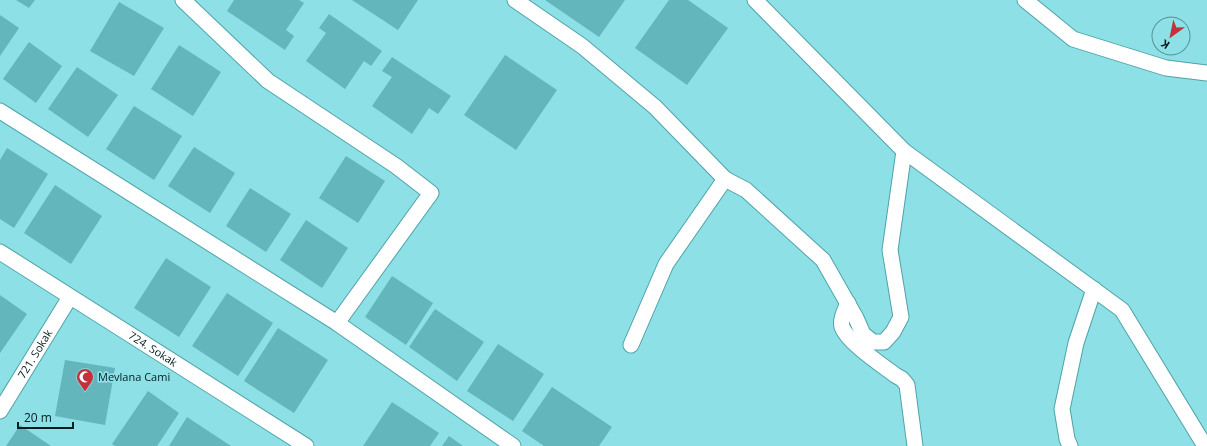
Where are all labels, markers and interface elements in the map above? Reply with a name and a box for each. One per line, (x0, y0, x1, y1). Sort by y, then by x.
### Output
north arrow (1151, 16, 1191, 56)
text: K (1158, 36, 1172, 53)
street label: 721. Sokak (14, 326, 56, 381)
street label: 724. Sokak (126, 327, 181, 370)
mosque icon: Mevlana Cami (75, 367, 95, 392)
place label: Mevlana Cami (98, 369, 170, 384)
scale bar (18, 404, 73, 430)
text: 20 m (24, 409, 52, 426)

